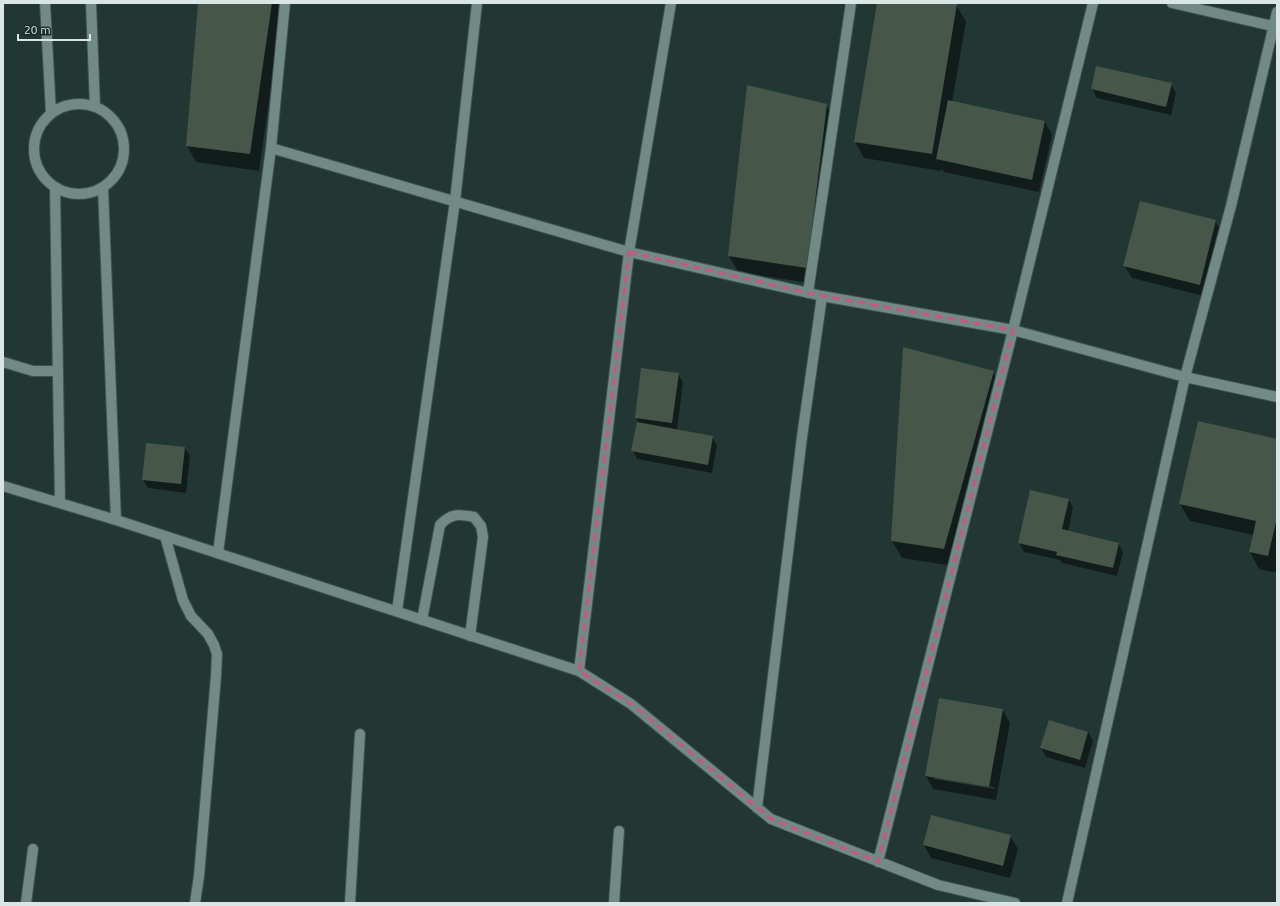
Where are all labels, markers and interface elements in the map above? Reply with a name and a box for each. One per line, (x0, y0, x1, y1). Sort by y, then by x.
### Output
scale bar (18, 16, 90, 42)
text: 20 m (24, 23, 51, 36)

